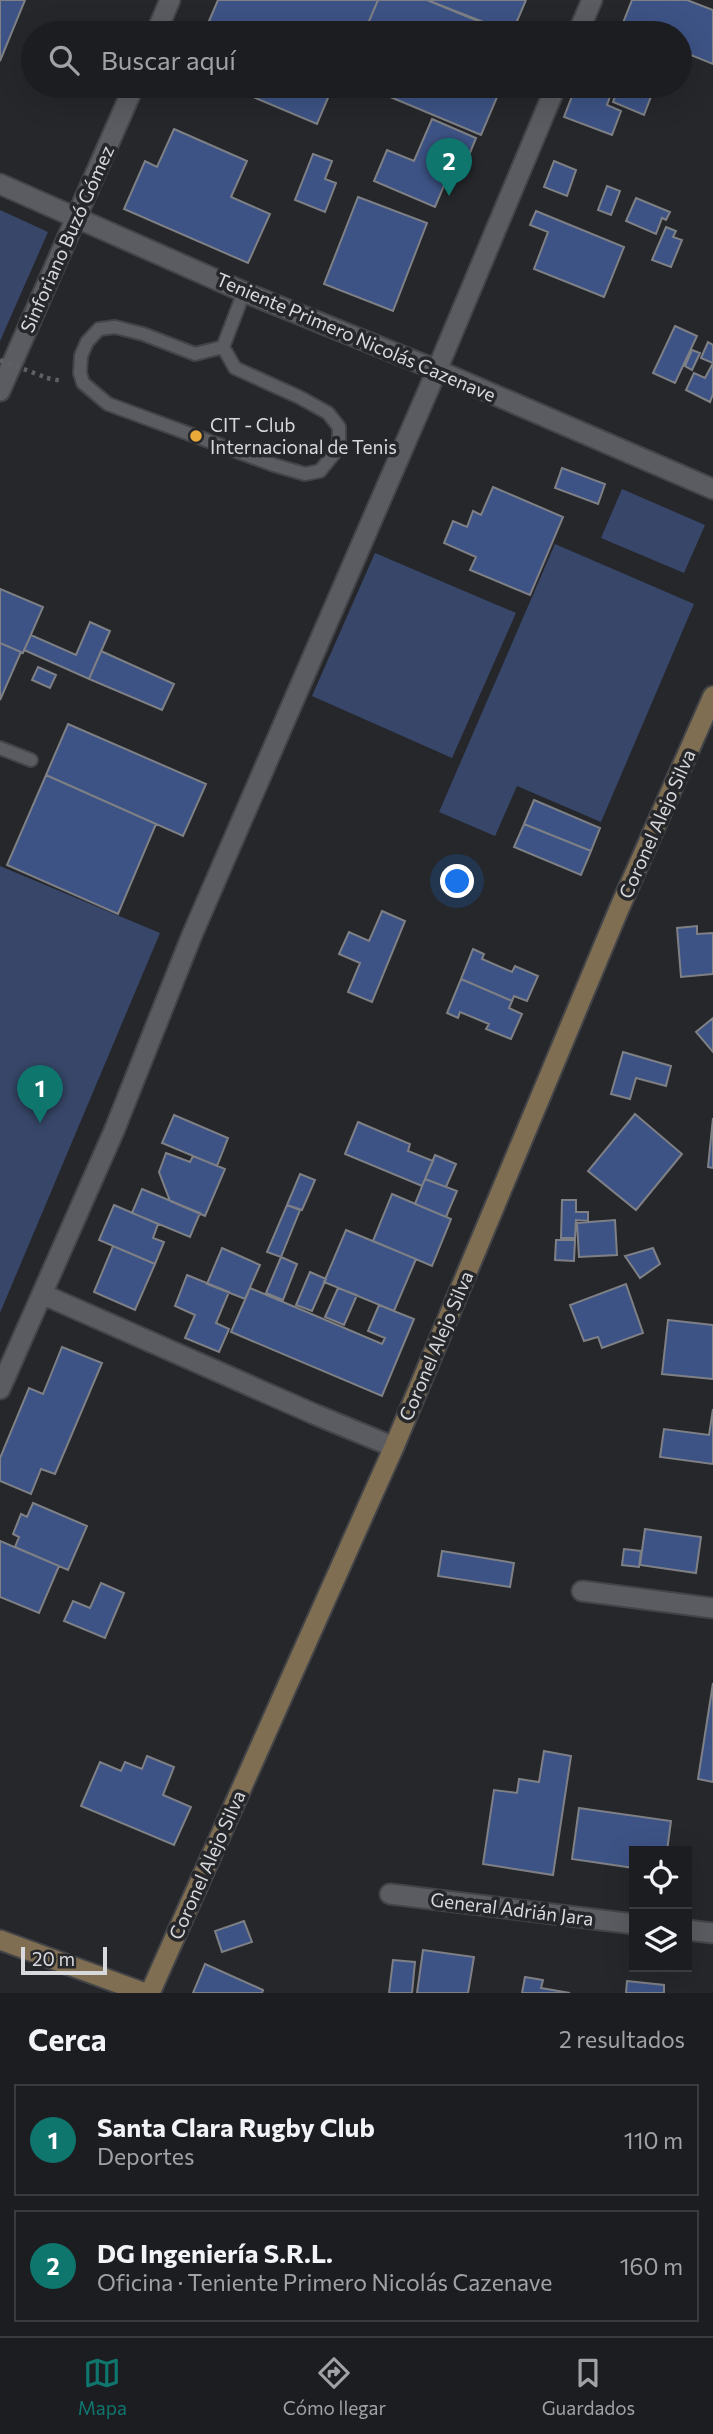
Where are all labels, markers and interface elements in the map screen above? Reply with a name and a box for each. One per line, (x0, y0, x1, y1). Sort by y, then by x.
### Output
search box (21, 21, 692, 98)
icon: search (45, 41, 83, 79)
text: Buscar aquí (101, 44, 236, 75)
pin: 2 (426, 138, 472, 196)
street label: Sinforiano Buzó Gómez (15, 142, 118, 336)
street label: Teniente Primero Nicolás Cazenave (213, 267, 499, 406)
place label: CIT - Club Internacional de Tenis (210, 413, 397, 458)
marker: CIT - Club Internacional de Tenis (188, 428, 204, 444)
street label: Coronel Alejo Silva (613, 746, 700, 902)
your location (440, 864, 474, 898)
pin: 1 (17, 1065, 63, 1123)
street label: Coronel Alejo Silva (394, 1267, 477, 1424)
street label: Coronel Alejo Silva (163, 1787, 250, 1943)
map controls (629, 1846, 692, 1972)
button: locate (629, 1846, 692, 1909)
street label: General Adrián Jara (429, 1887, 595, 1930)
button: layers (629, 1909, 692, 1972)
scale bar (21, 1944, 107, 1976)
text: 20 m (32, 1947, 75, 1970)
text: Cerca (28, 2020, 107, 2057)
text: 2 resultados (559, 2025, 685, 2053)
text: Santa Clara Rugby Club (97, 2111, 375, 2142)
text: 1 (48, 2126, 58, 2154)
text: 110 m (624, 2126, 683, 2154)
text: Deportes (97, 2142, 194, 2170)
text: DG Ingeniería S.R.L. (97, 2237, 333, 2268)
text: 2 (46, 2252, 60, 2280)
text: 160 m (620, 2252, 683, 2280)
text: Oficina · Teniente Primero Nicolás Cazenave (97, 2268, 552, 2296)
tab: Mapa (78, 2354, 127, 2419)
tab: Cómo llegar (283, 2354, 386, 2419)
tab: Guardados (542, 2354, 635, 2419)

